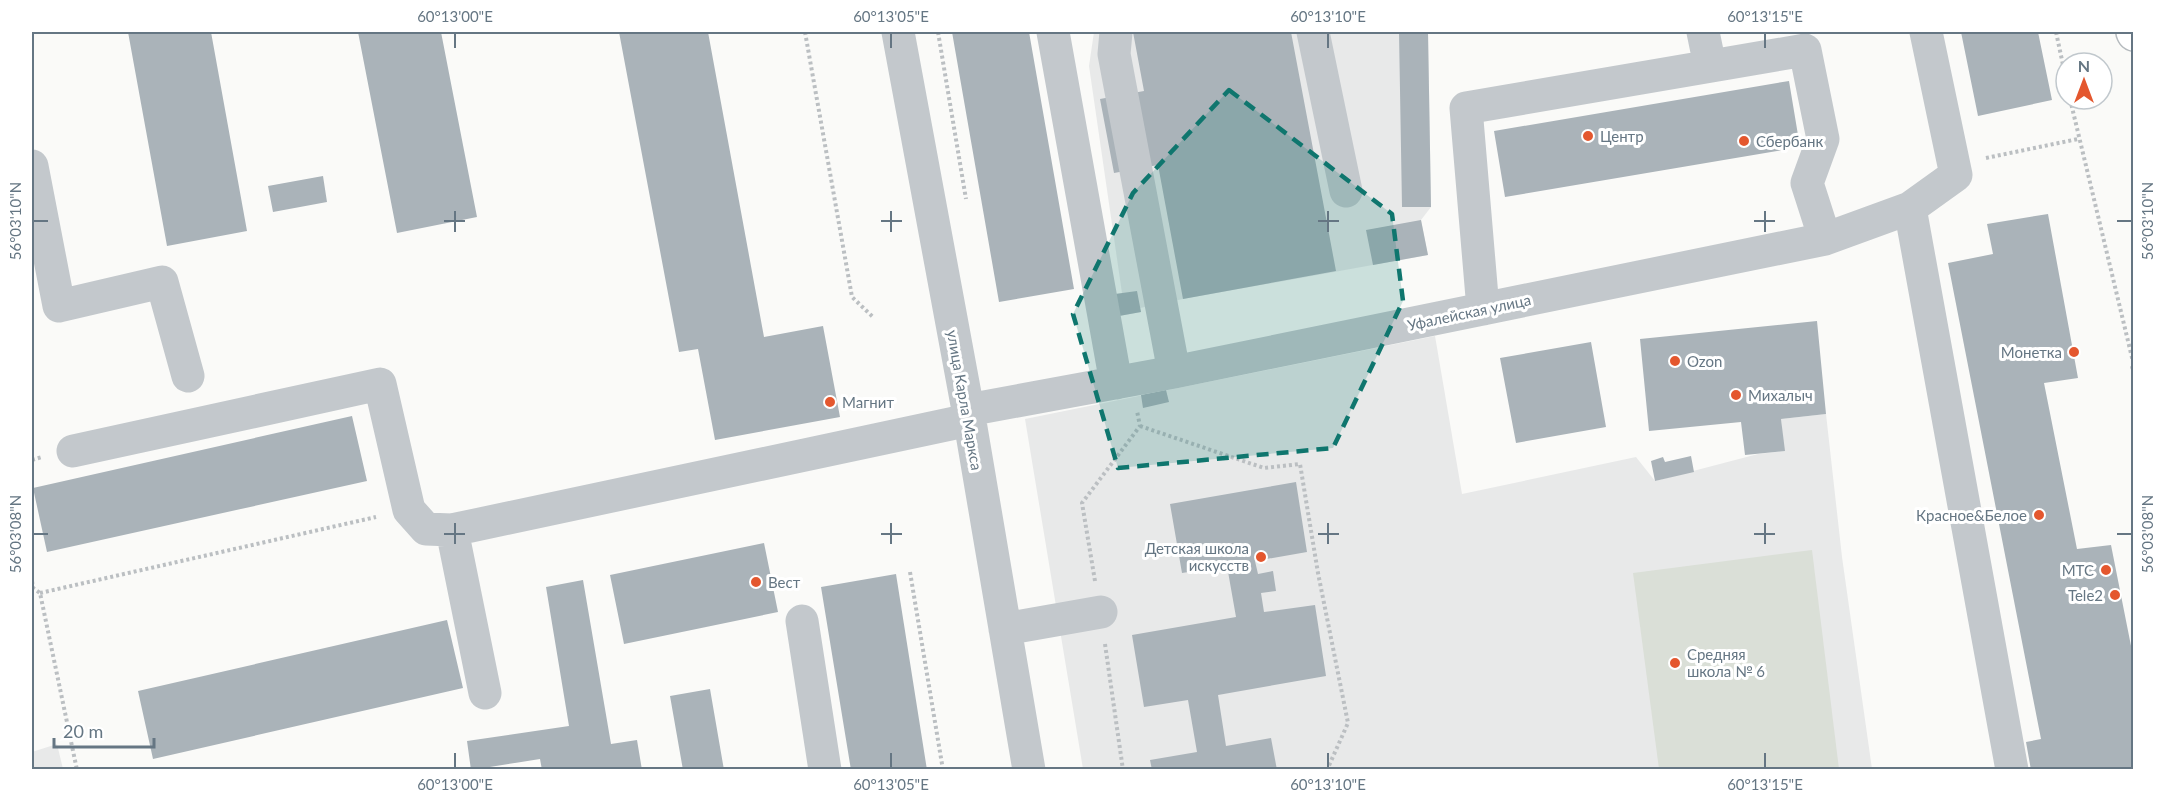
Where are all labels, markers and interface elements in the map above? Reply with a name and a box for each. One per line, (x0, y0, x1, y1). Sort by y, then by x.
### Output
text: 60°13'00"E (417, 7, 493, 25)
text: 60°13'05"E (853, 7, 929, 25)
text: 60°13'10"E (1290, 7, 1366, 25)
text: 60°13'15"E (1727, 7, 1803, 25)
north arrow (2054, 51, 2114, 111)
text: N (2078, 56, 2090, 75)
place label: Центр (1600, 127, 1644, 145)
marker: Центр (1581, 129, 1595, 143)
place label: Сбербанк (1756, 132, 1824, 150)
marker: Сбербанк (1737, 134, 1751, 148)
text: 56°03'10"N (6, 182, 24, 260)
text: 56°03'10"N (2138, 182, 2156, 260)
street label: Уфалейская улица (1406, 290, 1532, 334)
street label: улица Карла Маркса (944, 328, 986, 472)
place label: Монетка (2001, 343, 2062, 361)
marker: Монетка (2067, 345, 2081, 359)
place label: Ozon (1687, 352, 1722, 370)
marker: Ozon (1668, 354, 1682, 368)
place label: Михалыч (1748, 386, 1813, 404)
marker: Михалыч (1729, 388, 1743, 402)
place label: Магнит (842, 393, 894, 411)
marker: Магнит (823, 395, 837, 409)
text: 56°03'08"N (6, 495, 24, 573)
text: 56°03'08"N (2138, 495, 2156, 573)
place label: Красное&Белое (1916, 506, 2027, 524)
marker: Красное&Белое (2032, 508, 2046, 522)
place label: Детская школа искусств (1145, 539, 1249, 574)
marker: Детская школа искусств (1254, 550, 1268, 564)
place label: МТС (2062, 561, 2094, 579)
marker: МТС (2099, 563, 2113, 577)
place label: Вест (768, 573, 801, 591)
marker: Вест (749, 575, 763, 589)
place label: Tele2 (2068, 586, 2103, 604)
marker: Tele2 (2108, 588, 2122, 602)
place label: Средняя школа № 6 (1687, 645, 1765, 680)
marker: Средняя школа № 6 (1668, 656, 1682, 670)
scale bar (54, 711, 154, 749)
text: 20 m (63, 720, 103, 742)
text: 60°13'00"E (417, 775, 493, 793)
text: 60°13'05"E (853, 775, 929, 793)
text: 60°13'10"E (1290, 775, 1366, 793)
text: 60°13'15"E (1727, 775, 1803, 793)

